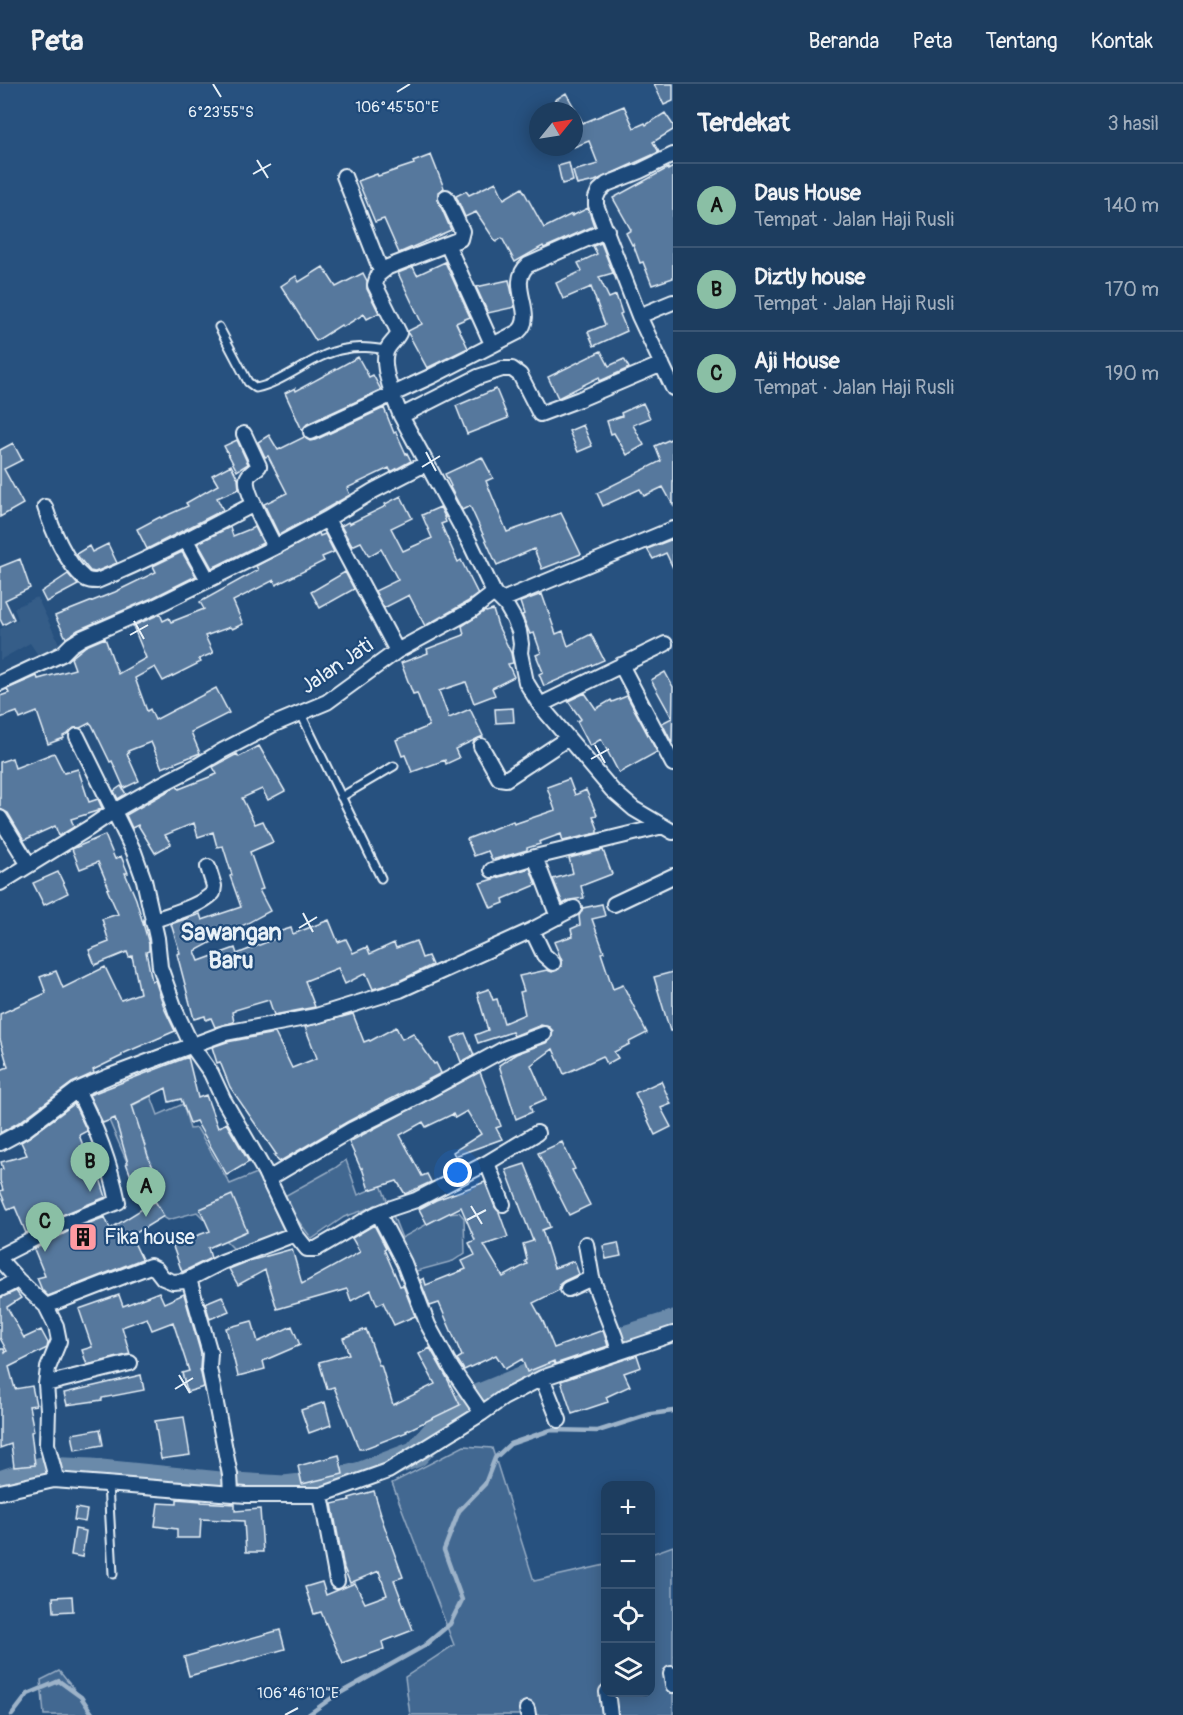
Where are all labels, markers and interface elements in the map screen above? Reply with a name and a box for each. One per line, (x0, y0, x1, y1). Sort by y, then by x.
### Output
text: Peta (30, 24, 84, 59)
text: Beranda (809, 28, 879, 55)
text: Peta (912, 28, 953, 55)
text: Tentang (986, 28, 1058, 55)
text: Kontak (1091, 28, 1153, 55)
text: 106°45'50"E (355, 98, 439, 117)
north arrow (529, 102, 583, 156)
text: 6°23'55"S (188, 103, 254, 122)
text: Terdekat (697, 107, 790, 139)
text: 3 hasil (1108, 111, 1159, 136)
text: Daus House (754, 179, 861, 207)
text: A (710, 193, 723, 218)
text: 140 m (1104, 193, 1159, 218)
text: Tempat · Jalan Haji Rusli (754, 207, 954, 232)
text: Diztly house (754, 263, 865, 291)
text: B (711, 277, 722, 302)
text: 170 m (1105, 277, 1159, 302)
text: Tempat · Jalan Haji Rusli (754, 291, 954, 316)
text: Aji House (754, 347, 840, 375)
text: C (710, 361, 723, 386)
text: 190 m (1105, 361, 1159, 386)
text: Tempat · Jalan Haji Rusli (754, 375, 954, 400)
street label: Jalan Jati (296, 632, 379, 700)
district label: Sawangan Baru (180, 918, 282, 975)
pin: B (70, 1142, 110, 1192)
your location (443, 1158, 472, 1187)
pin: A (126, 1168, 166, 1217)
pin: C (26, 1202, 64, 1252)
building icon: Fika house (67, 1221, 99, 1253)
place label: Fika house (104, 1224, 196, 1251)
map controls (601, 1481, 655, 1697)
button: + (601, 1481, 655, 1535)
button: − (601, 1535, 655, 1589)
button: locate (601, 1589, 655, 1643)
button: layers (601, 1643, 655, 1697)
text: 106°46'10"E (257, 1684, 339, 1703)

